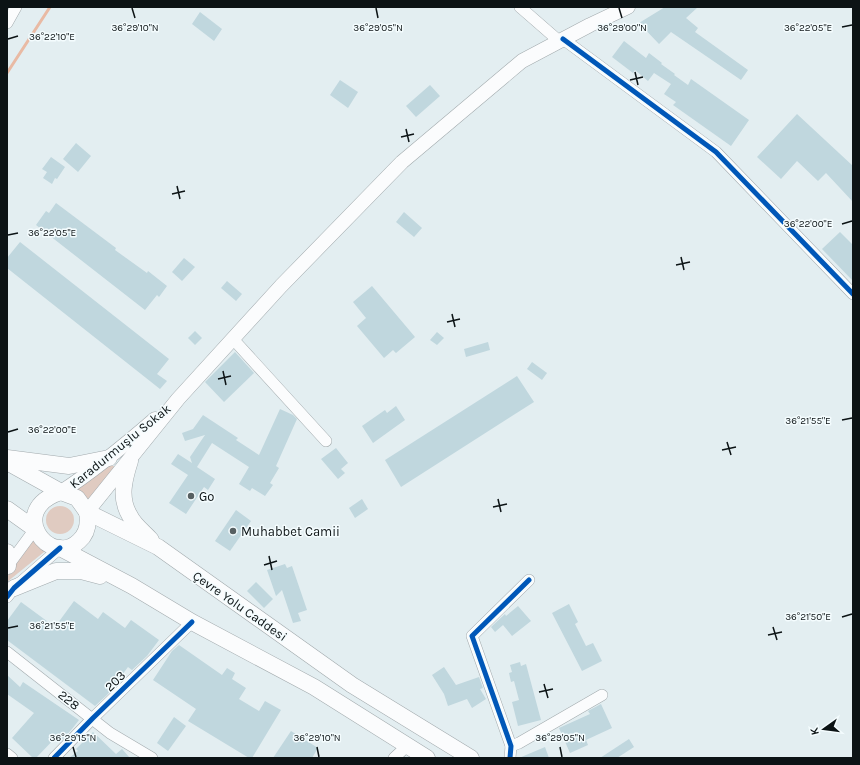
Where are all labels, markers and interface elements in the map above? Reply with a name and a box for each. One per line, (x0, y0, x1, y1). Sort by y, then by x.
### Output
text: 36°29'10"N (111, 22, 159, 34)
text: 36°29'05"N (353, 22, 403, 34)
text: 36°29'00"N (597, 22, 647, 34)
text: 36°22'05"E (784, 22, 832, 34)
text: 36°22'10"E (29, 31, 75, 43)
text: 36°22'00"E (784, 218, 832, 230)
text: 36°22'05"E (28, 227, 76, 239)
street label: Karadurmuşlu Sokak (67, 401, 173, 491)
text: 36°21'55"E (785, 415, 831, 427)
text: 36°22'00"E (28, 424, 76, 436)
place label: Go (199, 489, 214, 504)
marker: Go (186, 491, 196, 501)
place label: Muhabbet Camii (241, 524, 340, 539)
marker: Muhabbet Camii (228, 526, 238, 536)
street label: Çevre Yolu Caddesi (190, 568, 290, 644)
text: 36°21'50"E (785, 611, 831, 623)
text: 36°21'55"E (29, 620, 75, 632)
street label: 203 (102, 668, 128, 694)
street label: 228 (55, 687, 83, 713)
north arrow (804, 709, 844, 749)
text: K (807, 725, 822, 736)
text: 36°29'15"N (50, 732, 96, 744)
text: 36°29'10"N (293, 732, 341, 744)
text: 36°29'05"N (535, 732, 585, 744)

